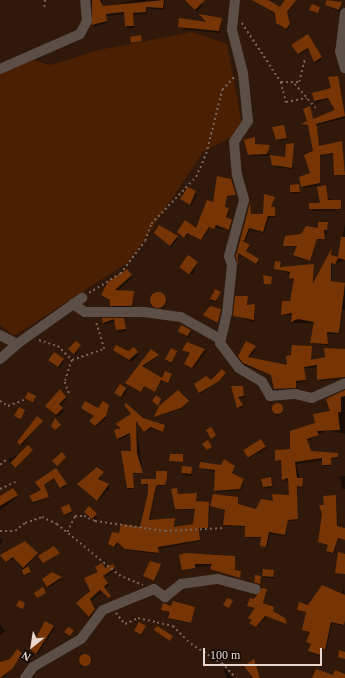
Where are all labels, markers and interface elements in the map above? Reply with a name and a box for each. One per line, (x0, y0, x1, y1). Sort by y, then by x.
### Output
north arrow (12, 626, 52, 666)
scale bar (205, 640, 324, 666)
text: 100 m (210, 648, 240, 662)
text: N (20, 649, 32, 664)

